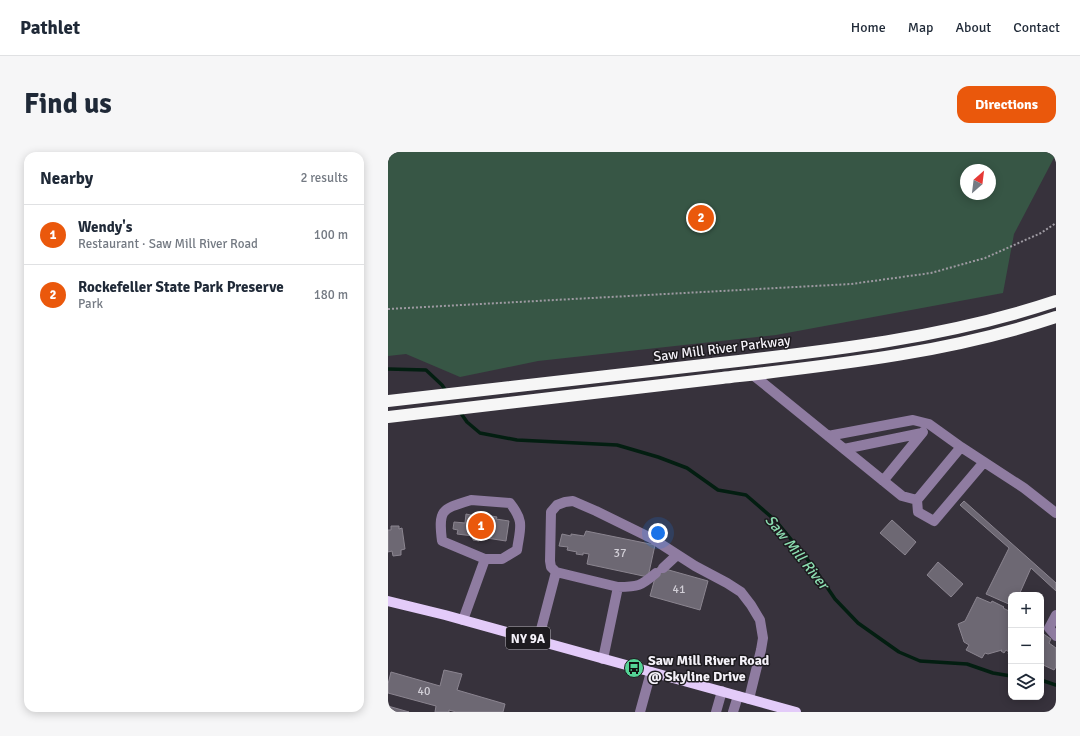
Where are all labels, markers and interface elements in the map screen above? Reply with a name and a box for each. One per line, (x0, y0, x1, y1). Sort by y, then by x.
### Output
text: Pathlet (20, 16, 80, 40)
text: Home (851, 19, 886, 36)
text: Map (908, 19, 933, 36)
text: About (955, 19, 991, 36)
text: Contact (1013, 19, 1060, 36)
button: Directions (957, 86, 1056, 123)
text: Find us (24, 87, 112, 121)
north arrow (960, 164, 996, 200)
text: Nearby (40, 168, 93, 189)
text: 2 results (300, 170, 348, 186)
pin: 2 (688, 203, 714, 233)
text: Wendy's (78, 218, 132, 236)
text: 1 (49, 227, 57, 243)
text: 100 m (314, 227, 348, 243)
text: Restaurant · Saw Mill River Road (78, 236, 258, 252)
text: Rockefeller State Park Preserve (78, 278, 284, 296)
text: 2 (49, 287, 57, 303)
text: 180 m (314, 287, 348, 303)
text: Park (78, 296, 103, 312)
street label: Saw Mill River Parkway (653, 332, 792, 365)
pin: 1 (468, 511, 494, 541)
water label: Saw Mill River (761, 511, 834, 595)
your location (648, 523, 668, 543)
house number: 37 (614, 546, 626, 561)
house number: 41 (673, 582, 685, 597)
map controls (1008, 592, 1044, 700)
button: + (1008, 592, 1044, 628)
road number: NY 9A (506, 627, 550, 649)
button: − (1008, 628, 1044, 664)
place label: Saw Mill River Road @ Skyline Drive (648, 652, 770, 685)
bus stop icon: Saw Mill River Road @ Skyline Drive (623, 657, 645, 679)
button: layers (1008, 664, 1044, 700)
house number: 40 (418, 684, 430, 699)

